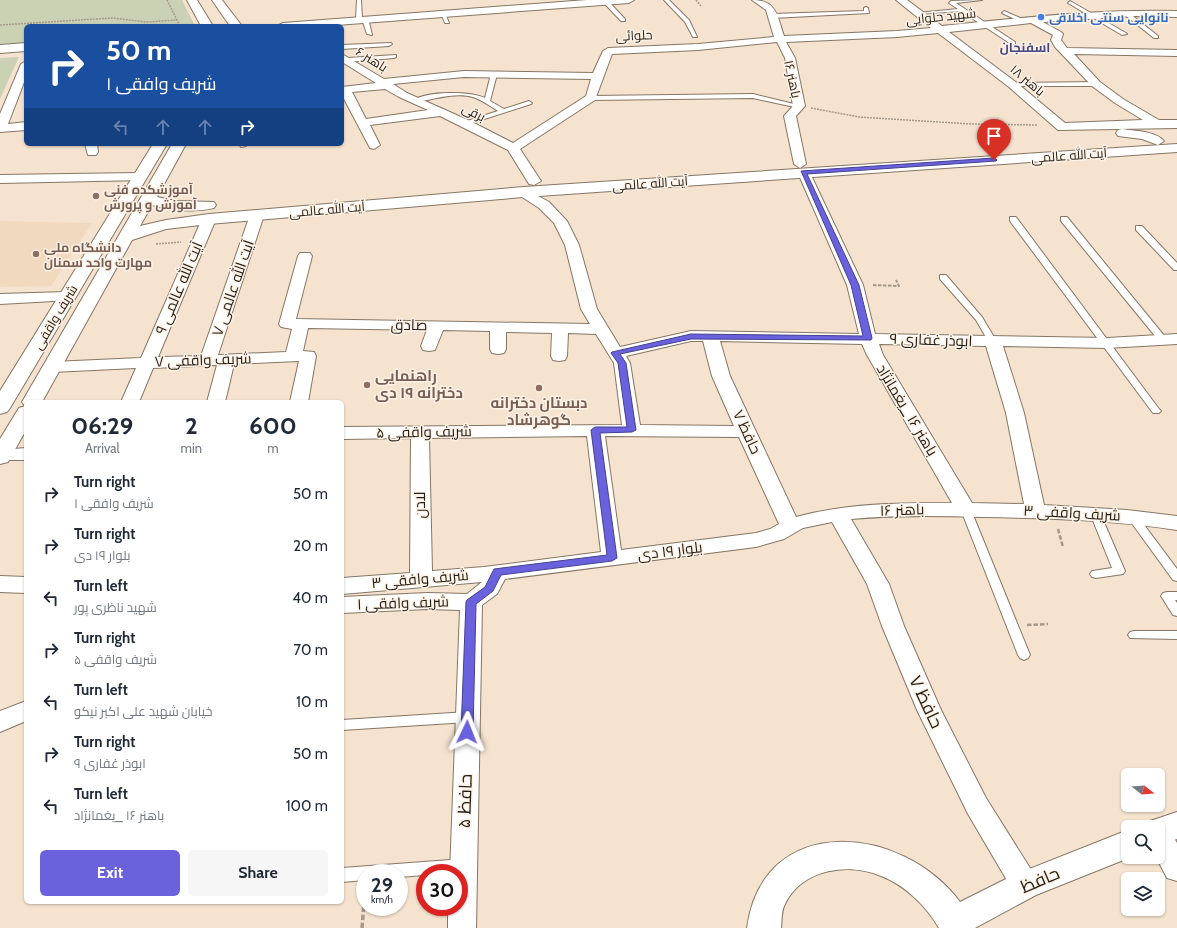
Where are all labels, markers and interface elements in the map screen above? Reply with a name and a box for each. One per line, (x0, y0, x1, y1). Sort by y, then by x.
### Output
street label: شهید حلوایی (905, 4, 977, 28)
place label: نانوایی سنتی اخلاقی (1049, 9, 1169, 26)
marker: نانوایی سنتی اخلاقی (1036, 12, 1046, 22)
street label: حلوائی (615, 26, 653, 44)
text: 50 m (106, 33, 171, 67)
district label: اسفنجان (1000, 39, 1050, 55)
icon: right (40, 40, 92, 92)
street label: باهنر ۶ (353, 43, 391, 75)
street label: باهنر ۱۶ (781, 58, 805, 100)
street label: باهنر ۱۸ (1007, 61, 1049, 99)
text: شریف وافقی ۱ (106, 73, 216, 95)
street label: برقی (460, 99, 488, 125)
icon: left (110, 116, 132, 138)
icon: ahead (152, 116, 174, 138)
icon: ahead (194, 116, 216, 138)
icon: right (236, 116, 258, 138)
pin (977, 119, 1011, 160)
icon: arrive (983, 125, 1005, 147)
street label: آیت الله عالمی (1031, 144, 1108, 166)
street label: آیت الله عالمی (612, 172, 689, 194)
place label: آموزشکده فنی آموزش و پرورش (104, 181, 198, 214)
marker: آموزشکده فنی آموزش و پرورش (91, 191, 101, 201)
street label: آیت الله عالمی (288, 198, 366, 220)
street label: آیت الله عالمی ۷ (207, 237, 259, 339)
place label: دانشگاه ملی مهارت واحد سمنان (44, 239, 152, 271)
street label: آیت الله عالمی ۹ (150, 239, 208, 337)
marker: دانشگاه ملی مهارت واحد سمنان (31, 249, 41, 259)
street label: شریف واقفی (29, 282, 81, 352)
street label: صادق (390, 316, 428, 335)
street label: ابوذر غفاری ۹ (889, 330, 973, 351)
street label: شریف واقفی ۷ (154, 349, 252, 372)
street label: باهنر ۱۶ _یغمانژاد (872, 361, 942, 459)
place label: راهنمایی دخترانه ۱۹ دی (375, 367, 463, 402)
marker: راهنمایی دخترانه ۱۹ دی (362, 380, 372, 390)
marker: دبستان دخترانه گوهرشاد (534, 383, 544, 393)
place label: دبستان دخترانه گوهرشاد (490, 394, 588, 429)
street label: حافظ ۷ (729, 407, 765, 457)
text: 06:29 (71, 411, 133, 440)
text: 2 (185, 411, 198, 440)
text: 600 (249, 411, 297, 440)
street label: شریف واقفی ۵ (376, 422, 472, 443)
text: Arrival (85, 440, 120, 456)
text: min (181, 440, 202, 456)
text: m (267, 440, 279, 456)
text: Turn right (74, 473, 135, 491)
icon: right (40, 483, 62, 505)
text: 50 m (293, 485, 328, 503)
street label: لادن (411, 492, 430, 518)
text: شریف وافقی ۱ (74, 495, 154, 511)
street label: باهنر ۱۶ (879, 500, 925, 520)
street label: شریف واقفی ۳ (1023, 501, 1121, 526)
text: Turn right (74, 525, 135, 543)
icon: right (40, 535, 62, 557)
text: 20 m (293, 537, 328, 555)
street label: بلوار ۱۹ دی (637, 538, 704, 565)
text: بلوار ۱۹ دی (74, 547, 130, 563)
street label: شریف وافقی ۳ (371, 566, 469, 593)
text: Turn left (74, 577, 128, 595)
icon: left (40, 587, 62, 609)
text: 40 m (292, 589, 328, 607)
street label: شریف وافقی ۱ (357, 592, 449, 615)
text: شهید ناظری پور (74, 599, 157, 615)
text: Turn right (74, 629, 135, 647)
icon: right (40, 639, 62, 661)
text: 70 m (294, 641, 328, 659)
text: شریف واقفی ۵ (74, 651, 157, 667)
street label: حافظ ۷ (904, 672, 948, 732)
text: Turn left (74, 681, 128, 699)
icon: left (40, 691, 62, 713)
text: 10 m (296, 693, 328, 711)
text: خیابان شهید علی اکبر نیکو (74, 703, 213, 719)
position arrow (446, 711, 488, 753)
text: Turn right (74, 733, 135, 751)
icon: right (40, 743, 62, 765)
text: 50 m (293, 745, 328, 763)
text: ابوذر غفاری ۹ (74, 755, 146, 771)
north arrow (1121, 768, 1165, 812)
map controls (1121, 768, 1165, 916)
street label: حافظ ۵ (453, 773, 477, 829)
text: Turn left (74, 785, 128, 803)
icon: left (40, 795, 62, 817)
text: 100 m (286, 797, 328, 815)
text: باهنر ۱۶ _یغمانژاد (74, 807, 164, 823)
button: search (1121, 820, 1165, 864)
button: Exit (40, 850, 180, 896)
button: Share (188, 850, 328, 896)
street label: حافظ (1017, 862, 1063, 898)
speed limit sign: 30 (416, 864, 468, 916)
button: layers (1121, 872, 1165, 916)
text: 29 (371, 873, 393, 897)
text: km/h (371, 893, 393, 906)

